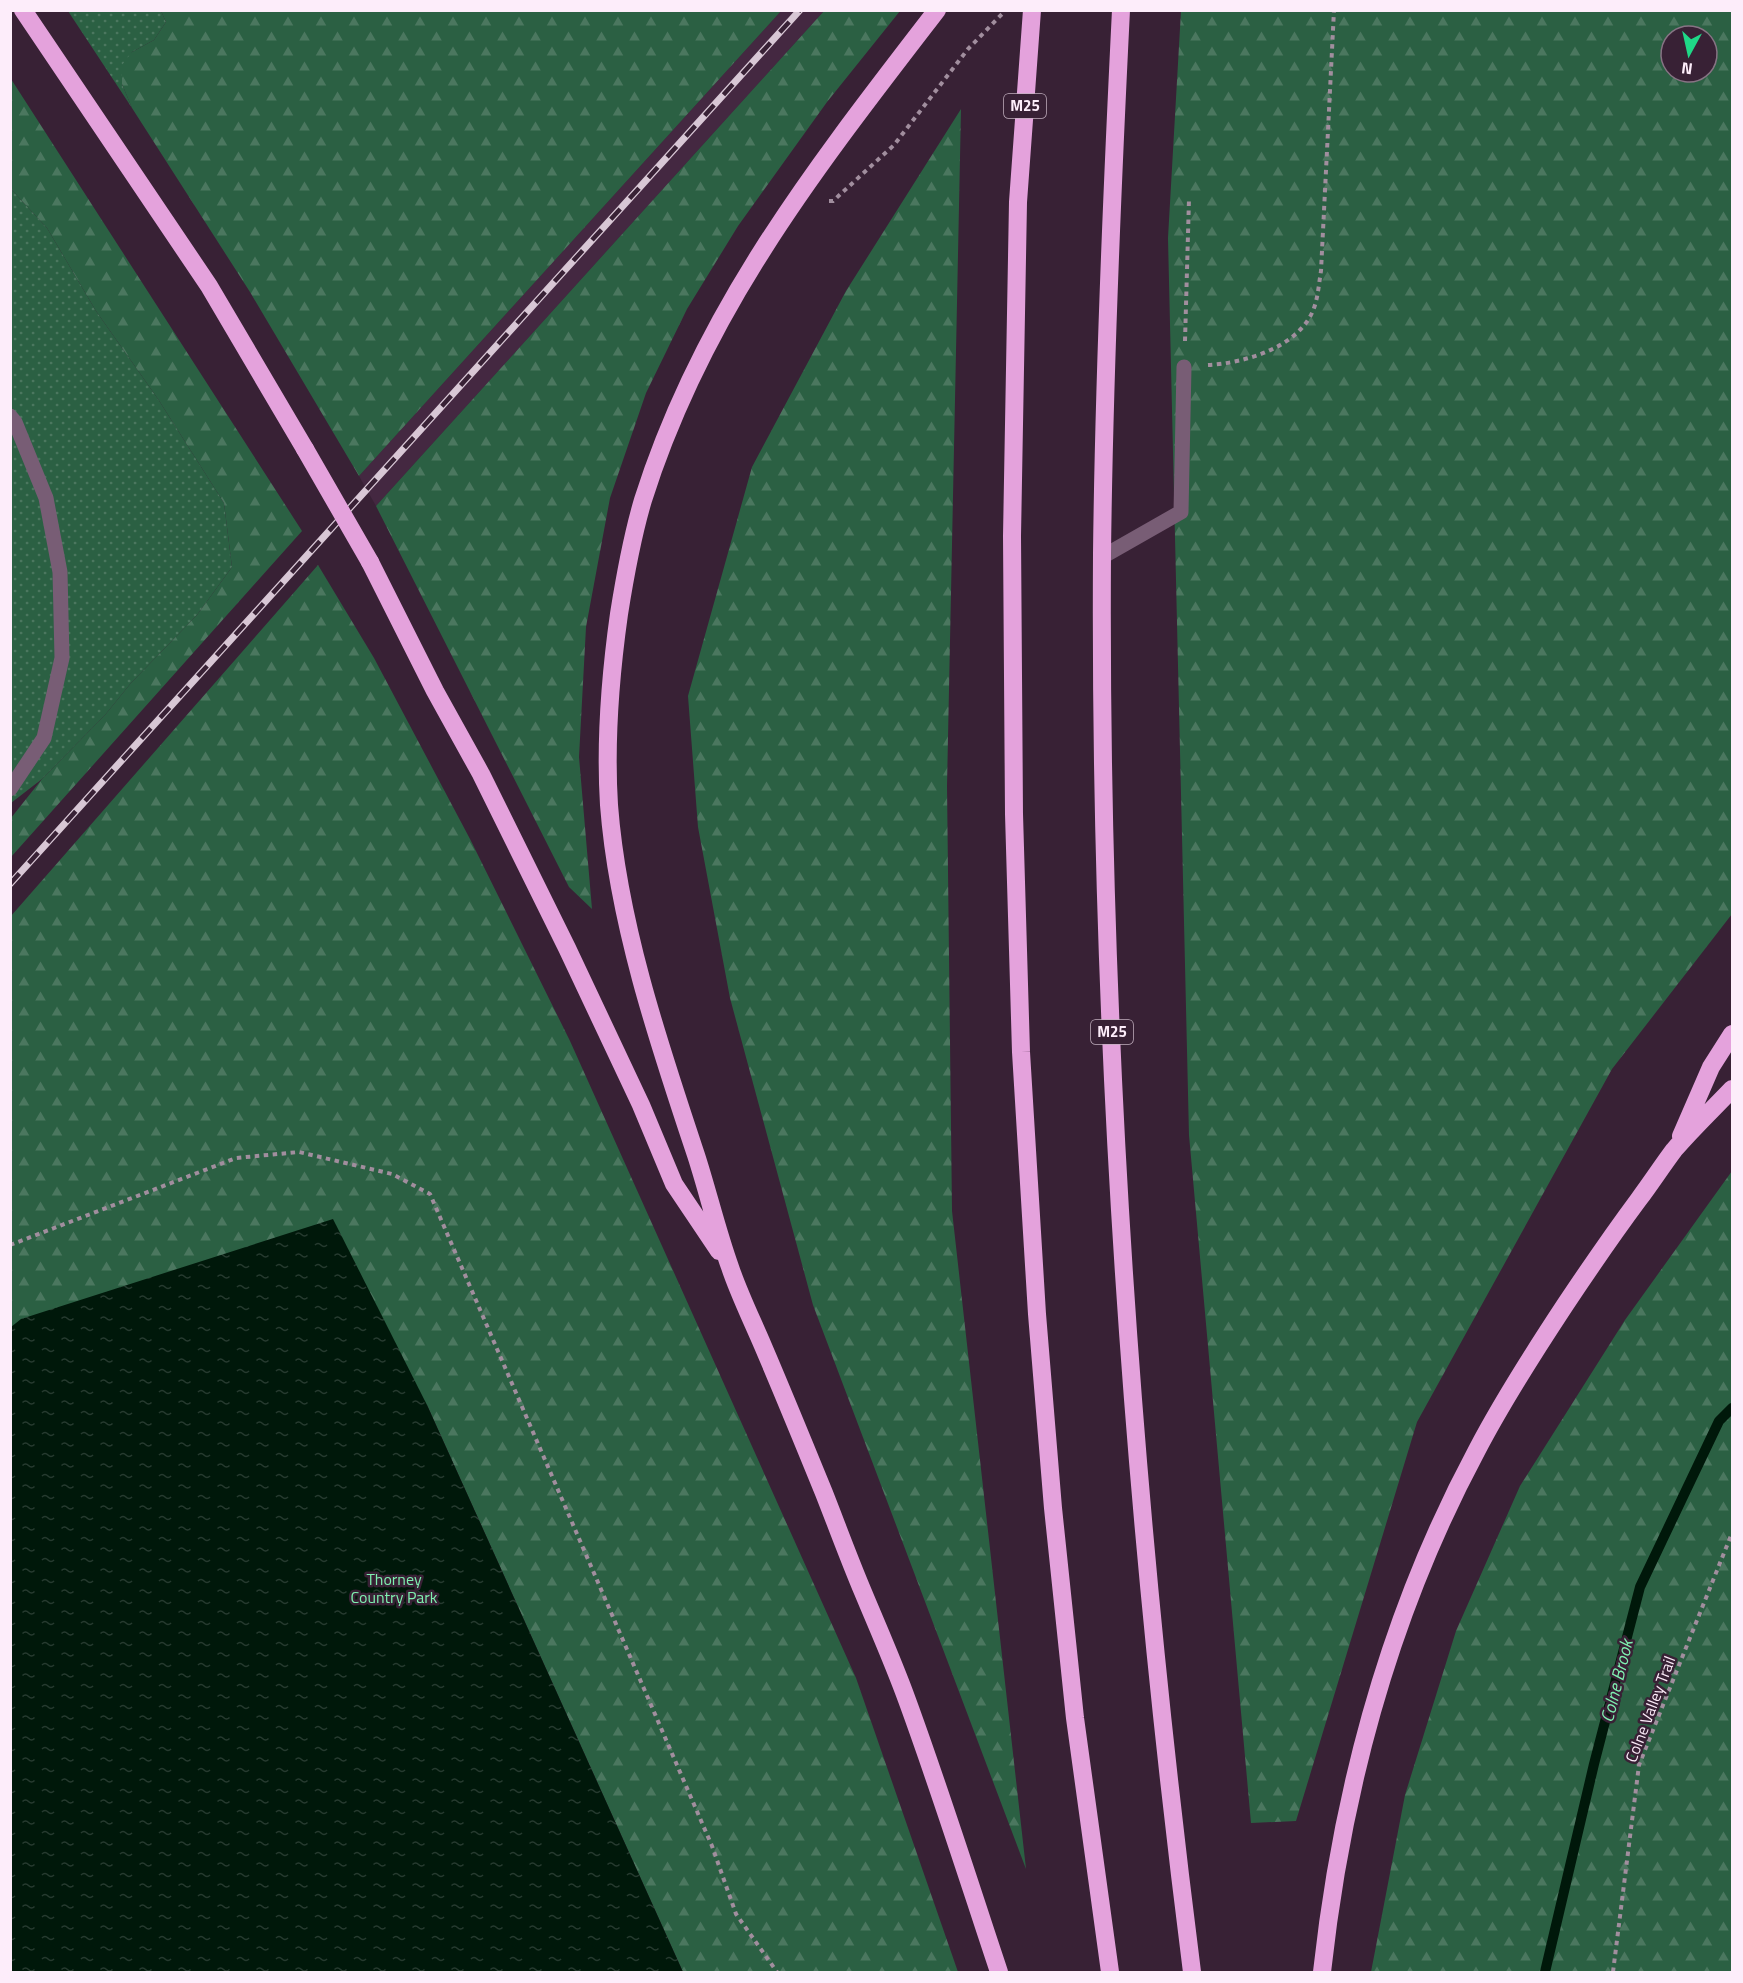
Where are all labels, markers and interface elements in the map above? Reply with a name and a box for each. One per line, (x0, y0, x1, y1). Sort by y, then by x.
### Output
north arrow (1659, 24, 1719, 84)
text: N (1680, 56, 1694, 82)
road number: M25 (1004, 94, 1046, 118)
road number: M25 (1091, 1020, 1133, 1044)
park label: Thorney Country Park (350, 1567, 438, 1609)
water label: Colne Brook (1593, 1635, 1640, 1725)
street label: Colne Valley Trail (1619, 1652, 1681, 1766)

